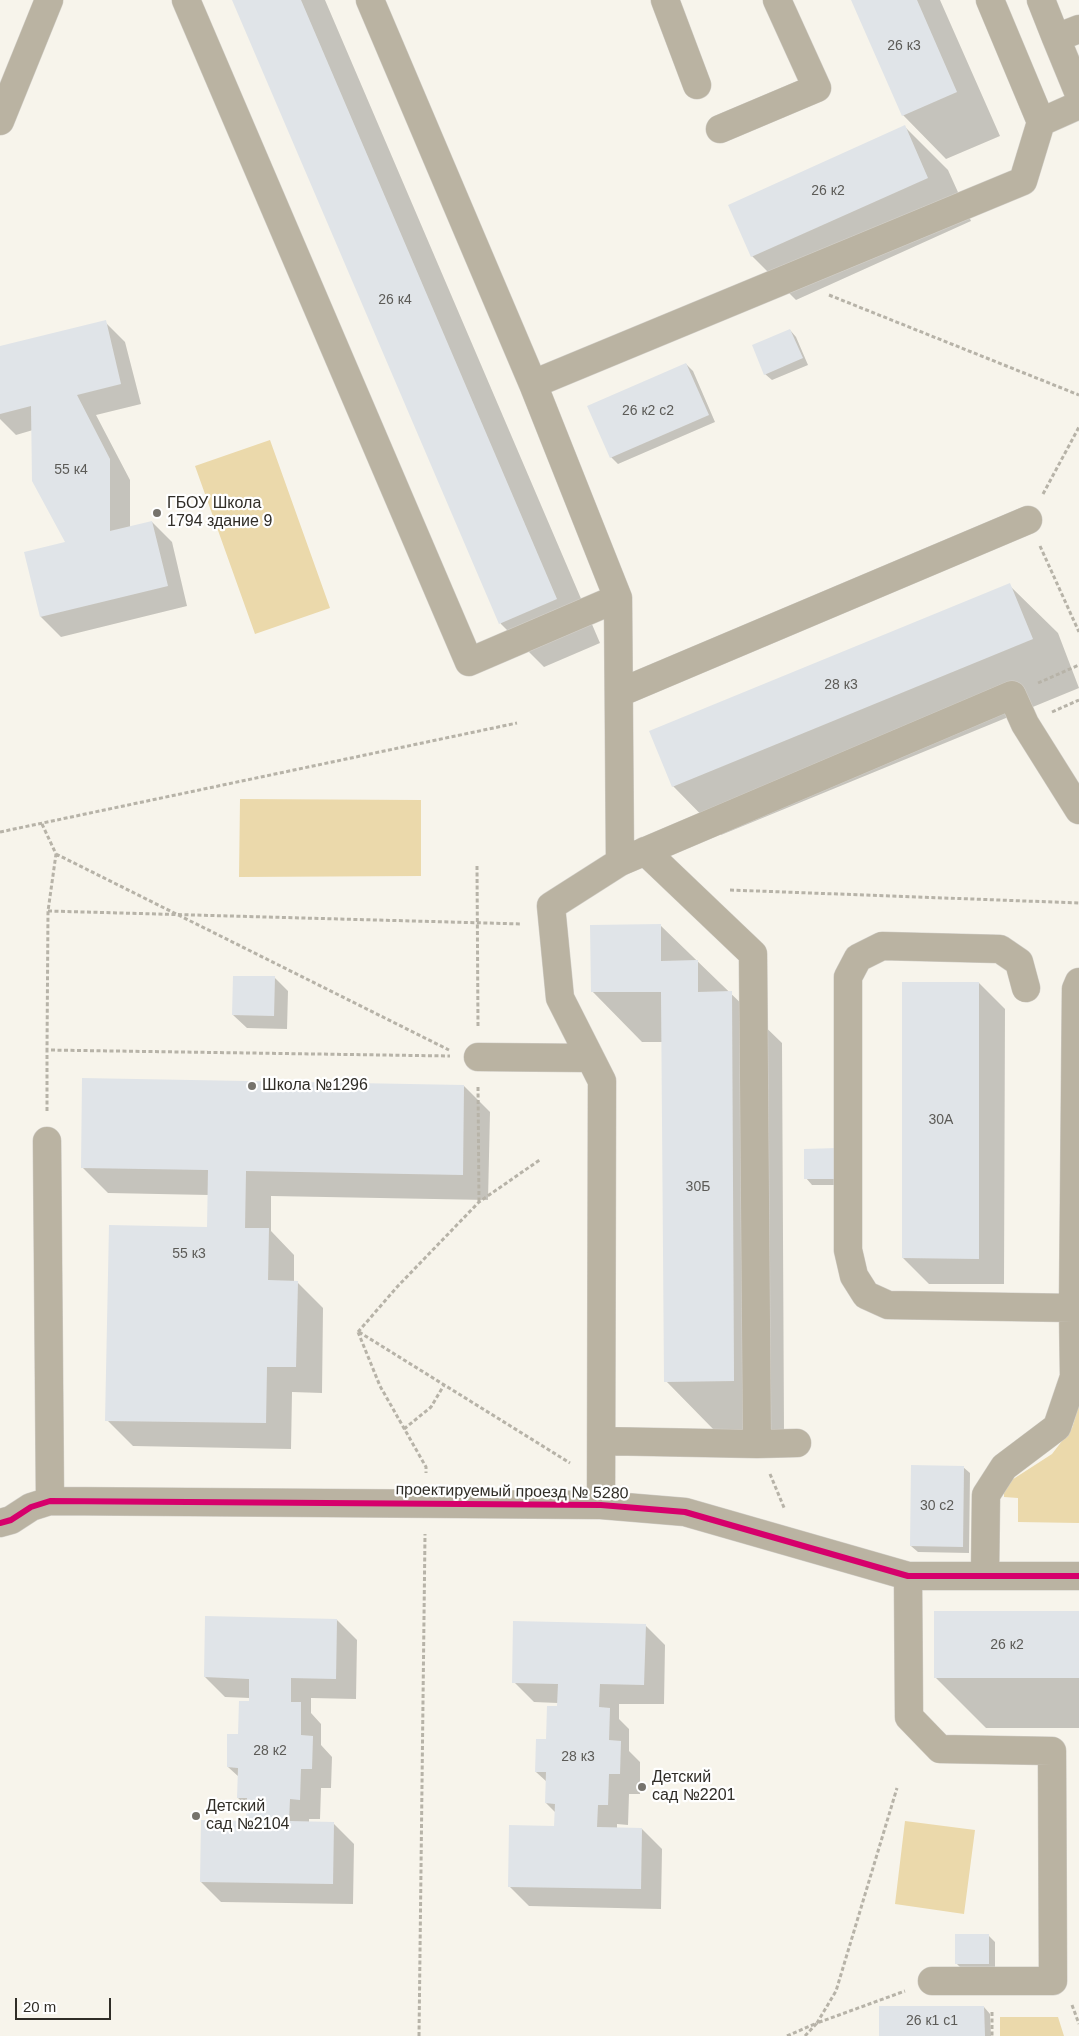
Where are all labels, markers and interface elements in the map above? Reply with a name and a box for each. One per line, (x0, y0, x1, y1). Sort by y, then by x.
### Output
house number: 26 к3 (887, 38, 921, 54)
house number: 26 к2 (811, 183, 845, 199)
house number: 26 к4 (378, 292, 412, 308)
house number: 26 к2 с2 (622, 403, 674, 419)
house number: 55 к4 (54, 462, 88, 478)
place label: ГБОУ Школа 1794 здание 9 (167, 494, 272, 532)
marker: ГБОУ Школа 1794 здание 9 (151, 507, 163, 519)
house number: 28 к3 (824, 677, 858, 693)
place label: Школа №1296 (262, 1076, 368, 1096)
marker: Школа №1296 (246, 1080, 258, 1092)
house number: 30А (929, 1112, 953, 1128)
house number: 30Б (686, 1179, 710, 1195)
house number: 55 к3 (172, 1246, 206, 1262)
street label: проектируемый проезд № 5280 (395, 1480, 629, 1504)
house number: 30 с2 (920, 1498, 954, 1514)
house number: 26 к2 (990, 1637, 1024, 1653)
house number: 28 к2 (253, 1743, 287, 1759)
house number: 28 к3 (561, 1749, 595, 1765)
place label: Детский сад №2201 (652, 1768, 735, 1806)
marker: Детский сад №2201 (636, 1781, 648, 1793)
place label: Детский сад №2104 (206, 1797, 289, 1835)
marker: Детский сад №2104 (190, 1810, 202, 1822)
scale bar (18, 1988, 114, 2020)
text: 20 m (23, 1998, 56, 2015)
house number: 26 к1 с1 (906, 2013, 958, 2029)

